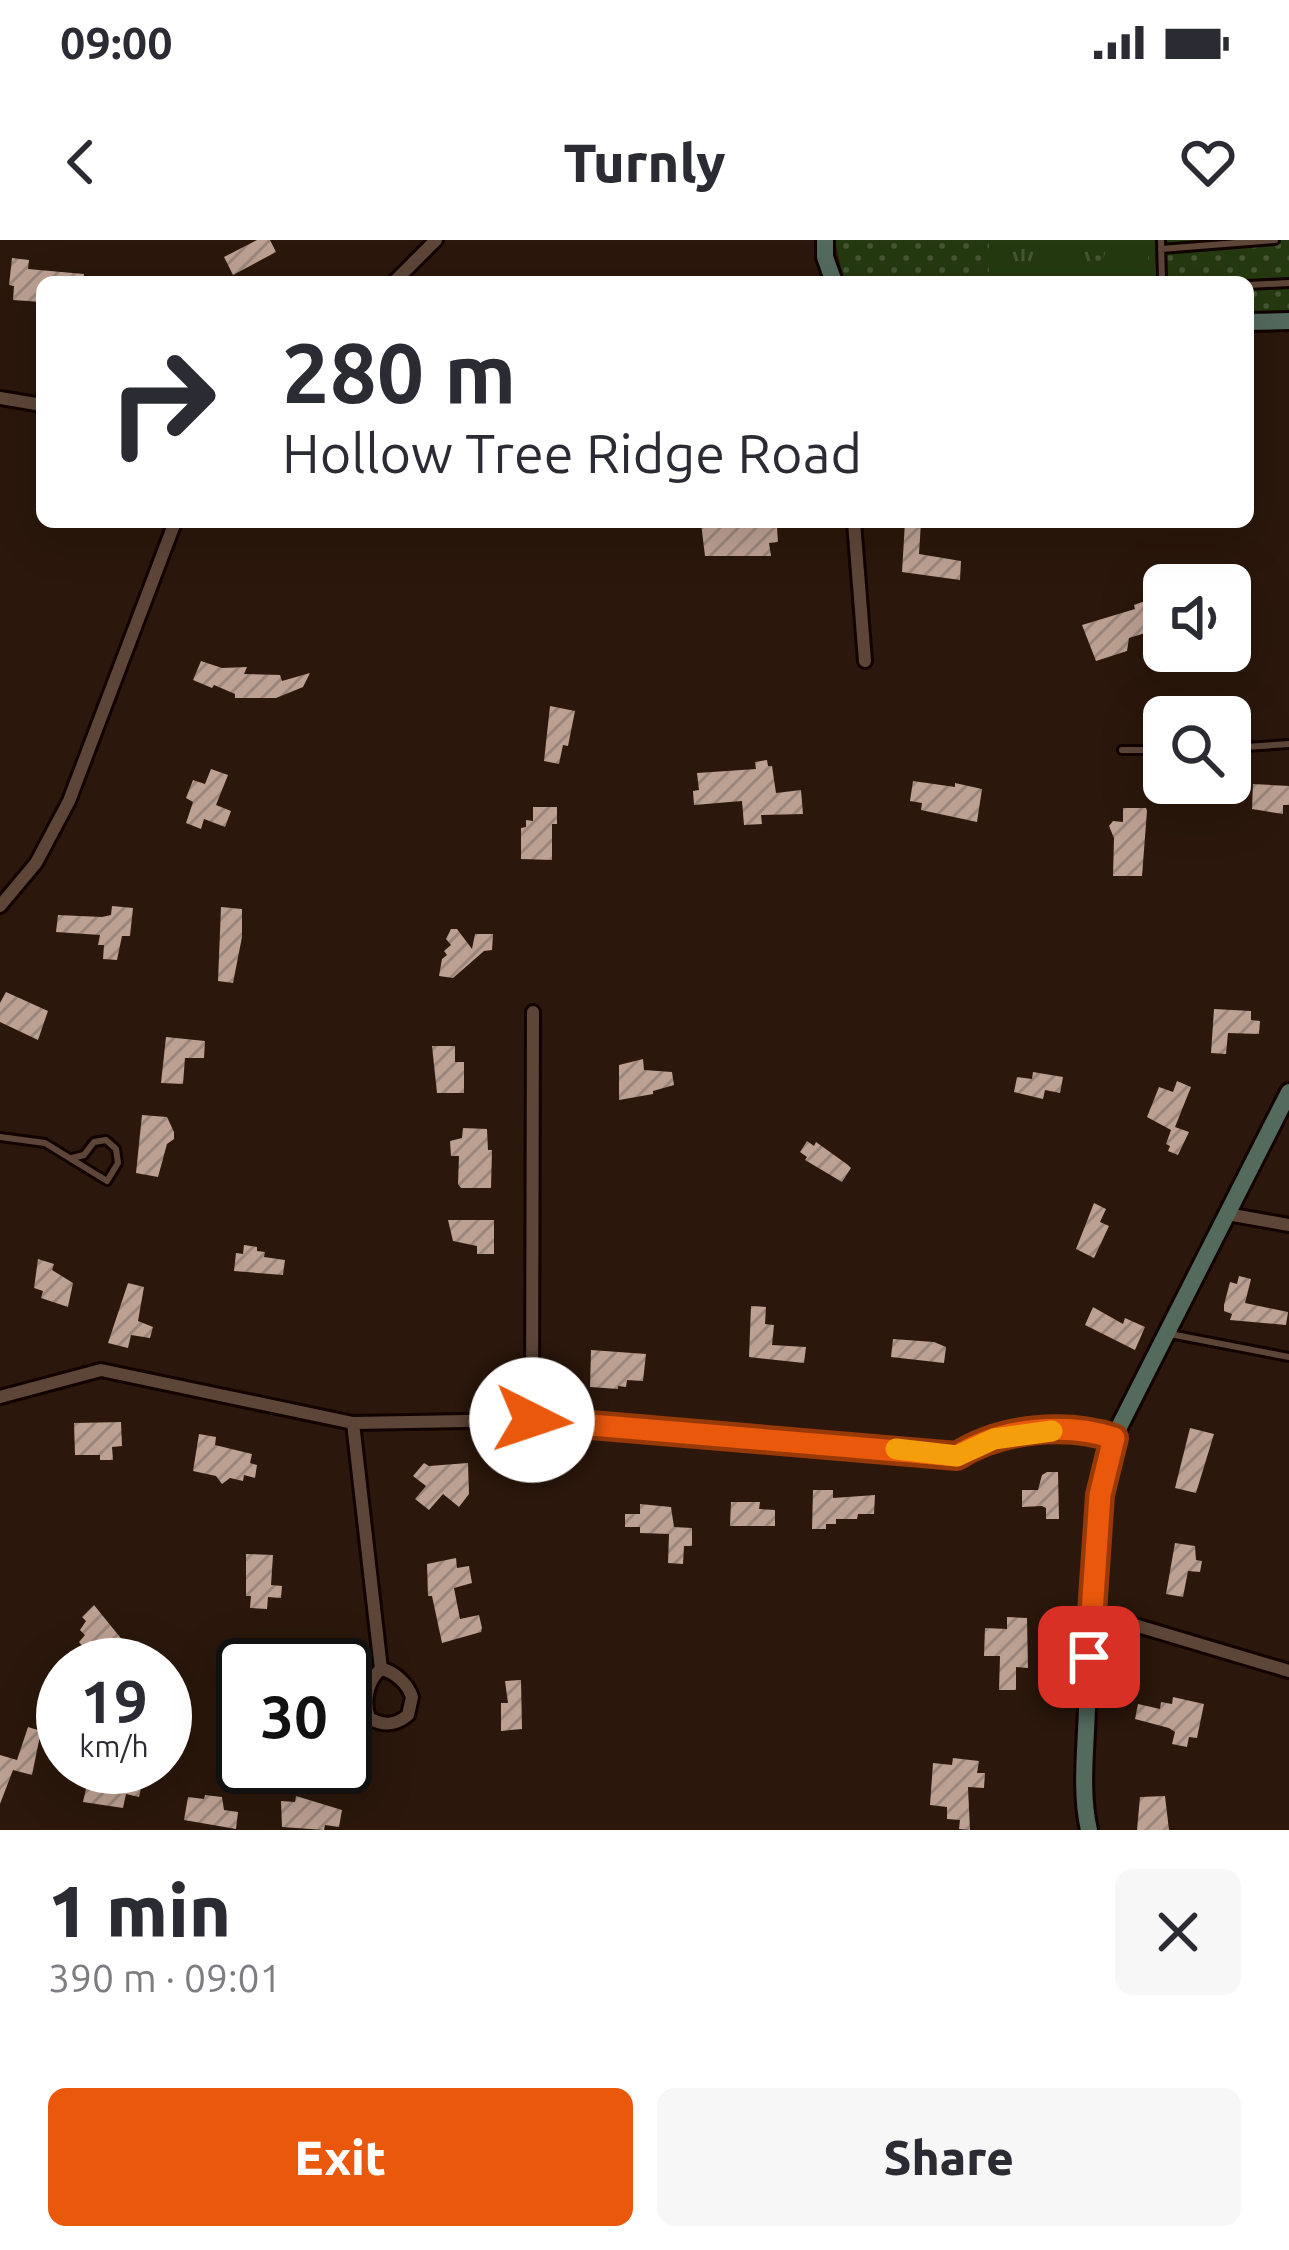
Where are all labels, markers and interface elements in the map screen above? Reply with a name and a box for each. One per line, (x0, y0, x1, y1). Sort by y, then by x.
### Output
text: 09:00 (60, 17, 173, 68)
icon: back (48, 129, 114, 195)
icon: heart (1175, 129, 1241, 195)
text: Turnly (564, 132, 725, 192)
icon: right (84, 324, 240, 480)
text: 280 m (282, 325, 516, 419)
text: Hollow Tree Ridge Road (282, 423, 862, 483)
map controls (1143, 564, 1251, 804)
button: sound (1143, 564, 1251, 672)
button: search (1143, 696, 1251, 804)
position arrow (469, 1357, 595, 1483)
pin (1038, 1606, 1140, 1708)
icon: arrive (1056, 1624, 1122, 1690)
speed limit sign: 30 (216, 1638, 372, 1794)
text: 19 (80, 1667, 148, 1734)
text: km/h (79, 1729, 149, 1763)
button: close (1115, 1869, 1241, 1995)
text: 1 min (48, 1870, 231, 1951)
text: 390 m · 09:01 (48, 1956, 282, 1999)
button: Exit (48, 2088, 633, 2226)
button: Share (657, 2088, 1241, 2226)

